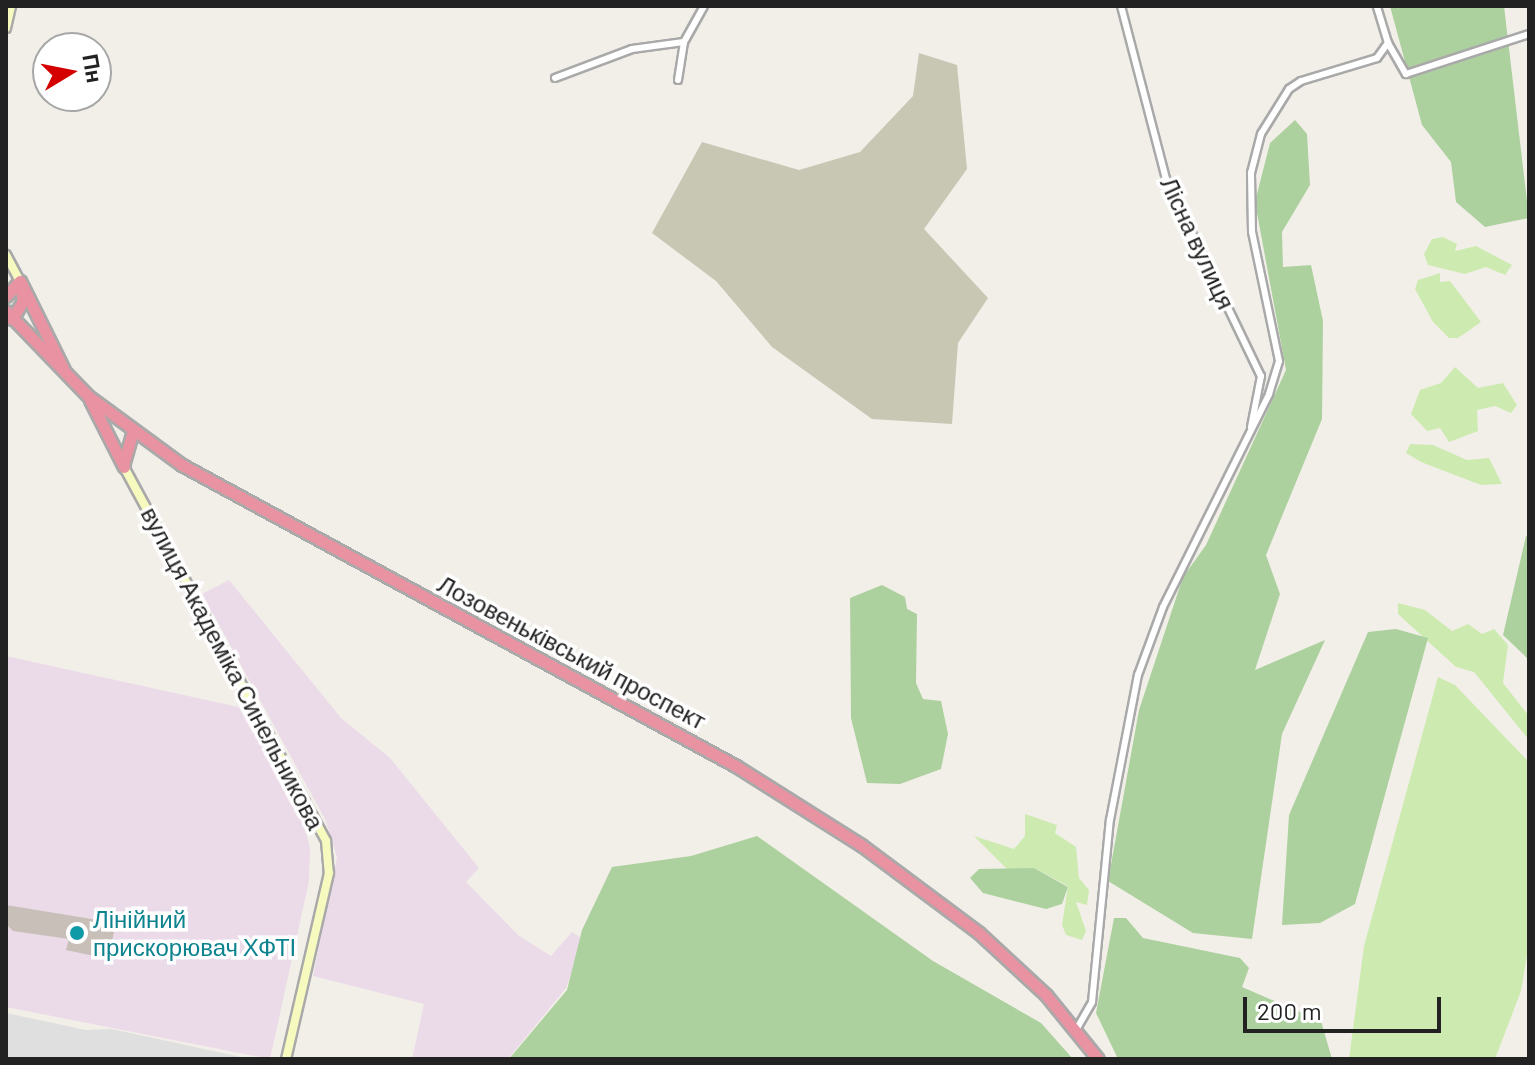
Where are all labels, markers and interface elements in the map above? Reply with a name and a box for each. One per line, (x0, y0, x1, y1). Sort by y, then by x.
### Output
north arrow (32, 32, 112, 112)
text: Пн (78, 52, 109, 85)
street label: Лісна вулиця (1155, 172, 1241, 314)
street label: вулиця Академіка Синельникова (136, 502, 330, 834)
street label: Лозовеньківський проспект (433, 569, 711, 735)
place label: Лінійний прискорювач ХФТІ (93, 905, 296, 961)
marker: Лінійний прискорювач ХФТІ (68, 924, 86, 942)
scale bar (1247, 981, 1445, 1031)
text: 200 m (1257, 996, 1322, 1025)

